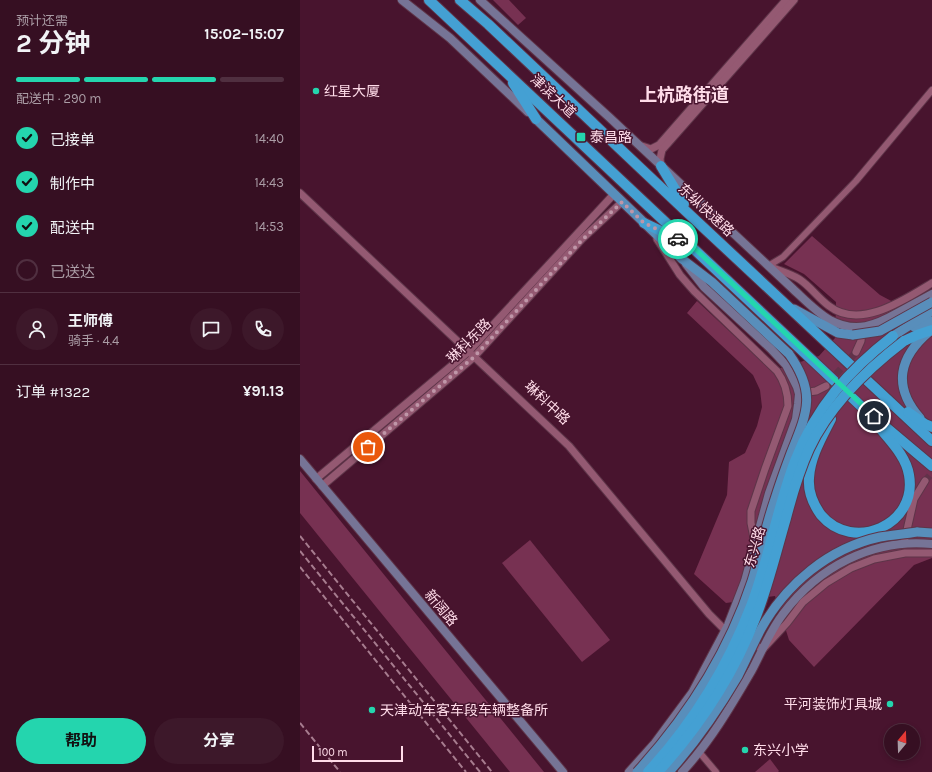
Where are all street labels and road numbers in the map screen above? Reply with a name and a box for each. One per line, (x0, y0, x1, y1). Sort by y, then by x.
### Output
street label: 津滨大道 (527, 71, 579, 121)
street label: 东纵快速路 (675, 180, 737, 240)
street label: 琳科东路 (443, 315, 495, 367)
street label: 琳科中路 (521, 378, 573, 428)
street label: 东兴路 (741, 524, 769, 570)
street label: 新阔路 (421, 586, 461, 630)

